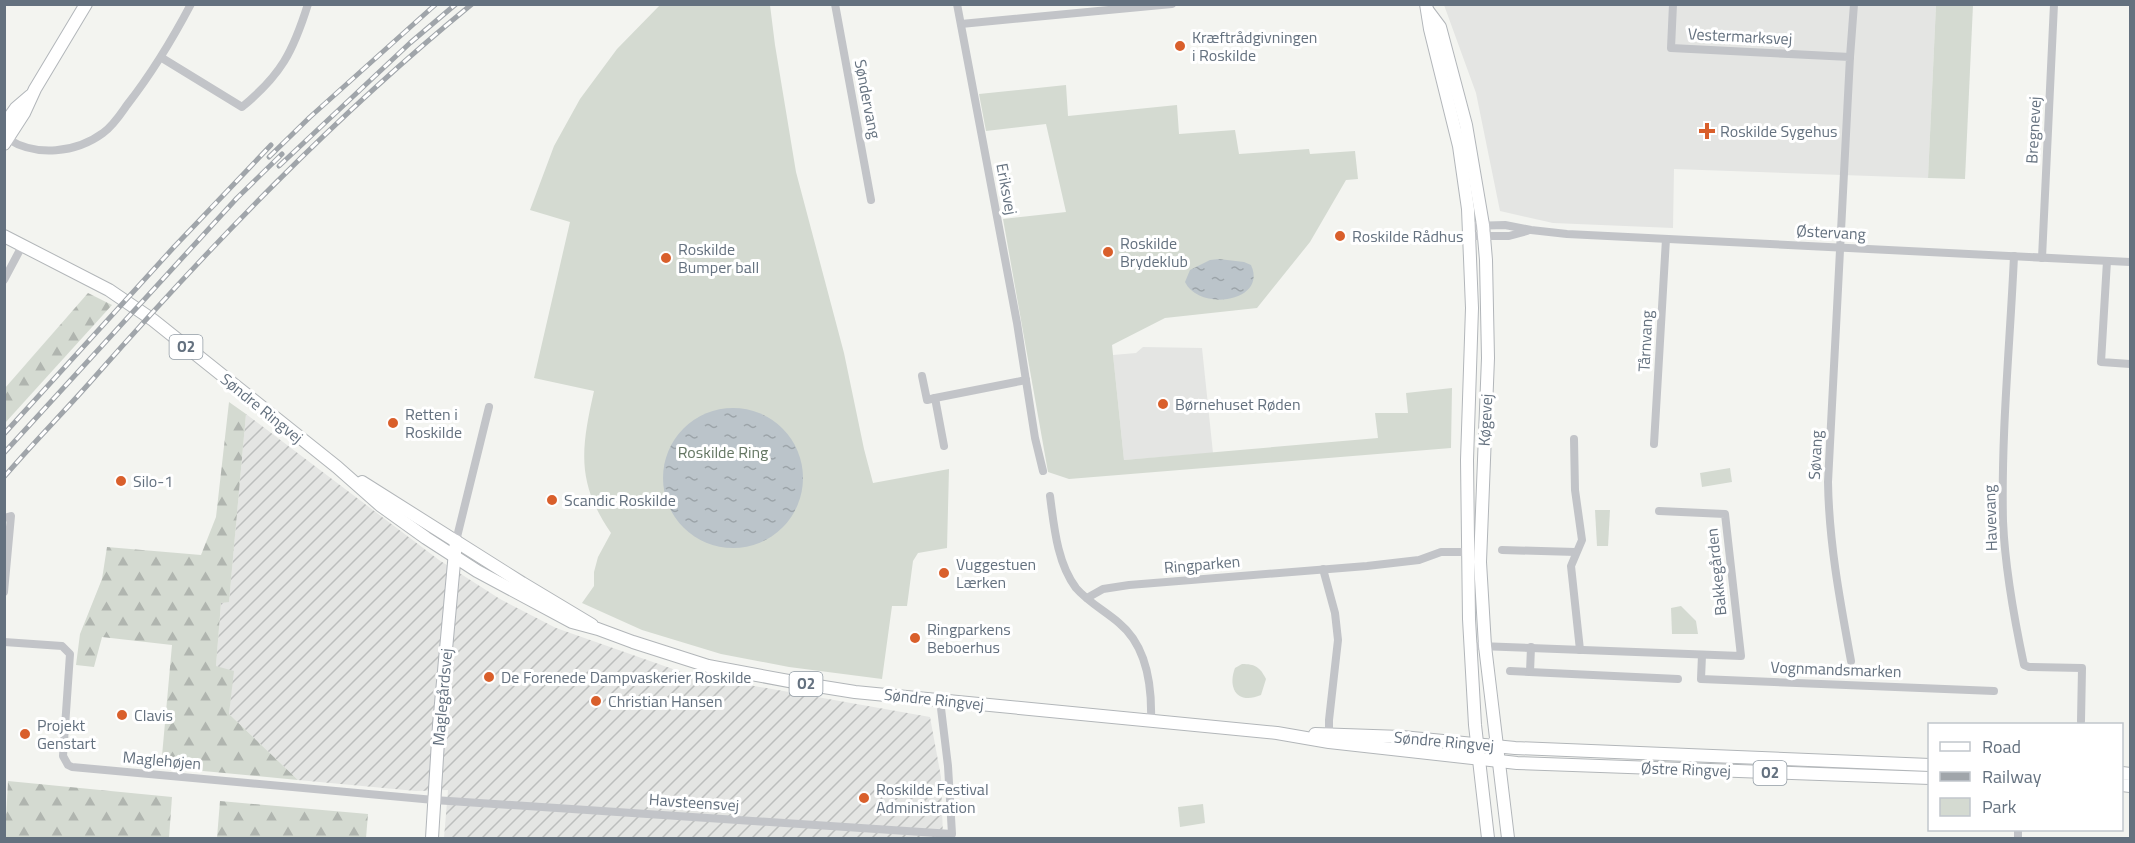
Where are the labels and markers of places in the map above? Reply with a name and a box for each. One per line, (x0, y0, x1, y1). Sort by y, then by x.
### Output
place label: Kræftrådgivningen i Roskilde (1192, 25, 1317, 67)
marker: Kræftrådgivningen i Roskilde (1173, 39, 1187, 53)
place label: Roskilde Sygehus (1720, 119, 1837, 143)
marker: Roskilde Sygehus (1698, 122, 1716, 140)
place label: Roskilde Rådhus (1352, 224, 1463, 248)
marker: Roskilde Rådhus (1333, 229, 1347, 243)
place label: Roskilde Brydeklub (1120, 231, 1188, 273)
place label: Roskilde Bumper ball (678, 237, 759, 279)
marker: Roskilde Brydeklub (1101, 245, 1115, 259)
marker: Roskilde Bumper ball (659, 251, 673, 265)
place label: Børnehuset Røden (1175, 392, 1301, 416)
marker: Børnehuset Røden (1156, 397, 1170, 411)
place label: Retten i Roskilde (405, 402, 462, 444)
marker: Retten i Roskilde (386, 416, 400, 430)
place label: Silo-1 (133, 469, 173, 493)
marker: Silo-1 (114, 474, 128, 488)
place label: Scandic Roskilde (564, 488, 676, 512)
marker: Scandic Roskilde (545, 493, 559, 507)
place label: Vuggestuen Lærken (956, 552, 1036, 594)
marker: Vuggestuen Lærken (937, 566, 951, 580)
place label: Ringparkens Beboerhus (927, 617, 1011, 659)
marker: Ringparkens Beboerhus (908, 631, 922, 645)
place label: De Forenede Dampvaskerier Roskilde (501, 665, 751, 689)
marker: De Forenede Dampvaskerier Roskilde (482, 670, 496, 684)
place label: Christian Hansen (608, 689, 723, 713)
marker: Christian Hansen (589, 694, 603, 708)
place label: Clavis (134, 703, 173, 727)
marker: Clavis (115, 708, 129, 722)
place label: Projekt Genstart (37, 713, 96, 755)
marker: Projekt Genstart (18, 727, 32, 741)
place label: Roskilde Festival Administration (876, 777, 989, 819)
marker: Roskilde Festival Administration (857, 791, 871, 805)

